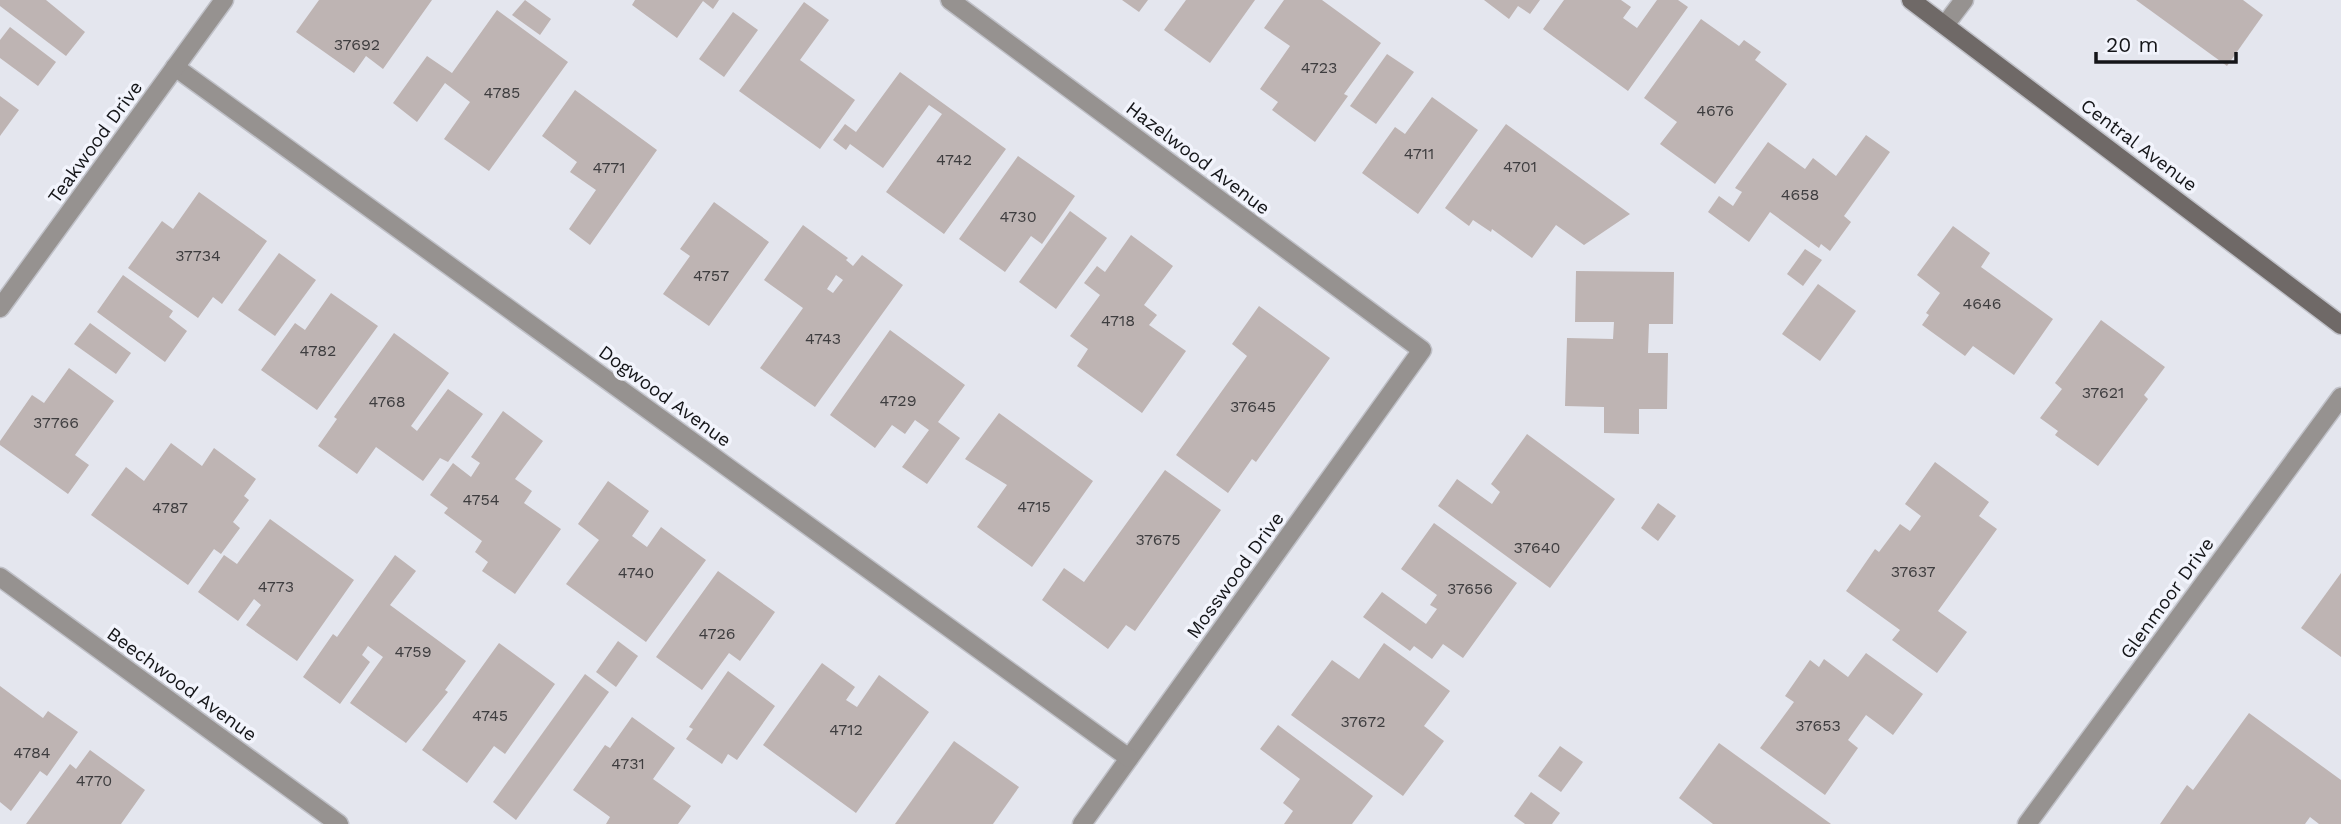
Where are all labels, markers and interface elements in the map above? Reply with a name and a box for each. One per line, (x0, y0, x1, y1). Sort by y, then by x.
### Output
scale bar (2096, 21, 2236, 65)
text: 20 m (2106, 32, 2158, 57)
house number: 37692 (334, 35, 380, 54)
house number: 4723 (1301, 58, 1337, 77)
street label: Teakwood Drive (43, 76, 147, 208)
house number: 4785 (484, 83, 520, 102)
street label: Central Avenue (2076, 94, 2202, 196)
street label: Hazelwood Avenue (1121, 96, 1275, 220)
house number: 4676 (1696, 101, 1734, 120)
house number: 4711 (1404, 144, 1434, 163)
house number: 4742 (936, 150, 972, 169)
house number: 4701 (1503, 157, 1537, 176)
house number: 4771 (592, 158, 626, 177)
house number: 4658 (1781, 185, 1819, 204)
house number: 4730 (999, 207, 1037, 226)
house number: 37734 (175, 246, 221, 265)
house number: 4757 (693, 266, 729, 285)
house number: 4646 (1962, 294, 2002, 313)
house number: 4718 (1101, 311, 1135, 330)
house number: 4743 (805, 329, 841, 348)
street label: Dogwood Avenue (594, 340, 736, 452)
house number: 4782 (300, 341, 336, 360)
house number: 37621 (2082, 383, 2124, 402)
house number: 4729 (879, 391, 917, 410)
house number: 4768 (368, 392, 406, 411)
house number: 37645 (1230, 397, 1276, 416)
house number: 37766 (33, 413, 79, 432)
house number: 4754 (462, 490, 500, 509)
house number: 4715 (1017, 497, 1051, 516)
house number: 4787 (152, 498, 188, 517)
street label: Mosswood Drive (1181, 507, 1289, 643)
house number: 37675 (1135, 530, 1181, 549)
street label: Glenmoor Drive (2115, 533, 2219, 663)
house number: 37640 (1514, 538, 1560, 557)
house number: 37637 (1891, 562, 1935, 581)
house number: 4740 (618, 563, 654, 582)
house number: 4773 (258, 577, 294, 596)
house number: 37656 (1447, 579, 1493, 598)
street label: Beechwood Avenue (103, 622, 261, 746)
house number: 4726 (698, 624, 736, 643)
house number: 4759 (394, 642, 432, 661)
house number: 4745 (472, 706, 508, 725)
house number: 37672 (1340, 712, 1386, 731)
house number: 37653 (1795, 716, 1841, 735)
house number: 4712 (829, 720, 863, 739)
house number: 4784 (13, 743, 51, 762)
house number: 4731 (611, 754, 645, 773)
house number: 4770 (76, 771, 112, 790)

